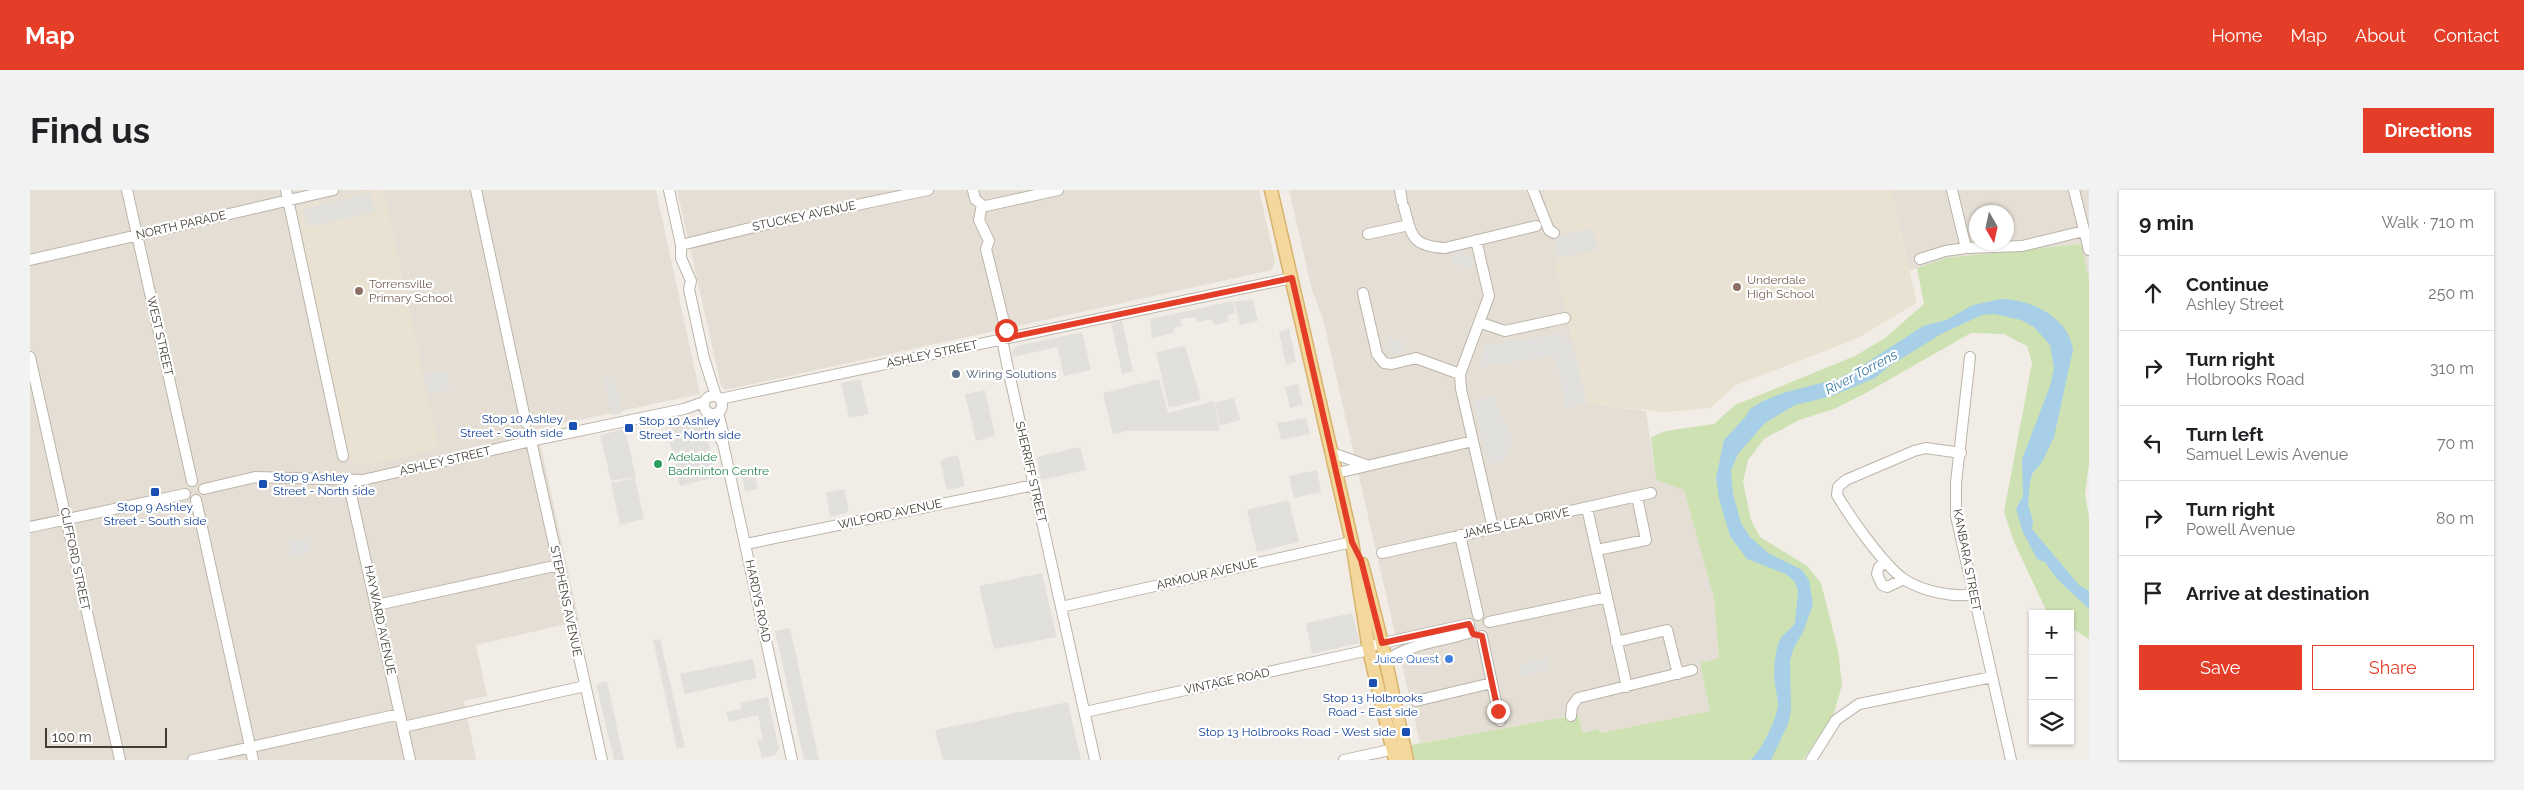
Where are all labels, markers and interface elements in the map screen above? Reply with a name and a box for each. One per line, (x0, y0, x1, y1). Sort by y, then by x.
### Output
text: Map (25, 21, 75, 50)
text: Home (2211, 25, 2262, 46)
text: Map (2290, 25, 2327, 46)
text: About (2355, 25, 2406, 46)
text: Contact (2434, 25, 2499, 46)
button: Directions (2363, 108, 2494, 153)
text: Find us (30, 110, 150, 151)
street label: STUCKEY AVENUE (751, 198, 857, 234)
north arrow (1969, 205, 2014, 250)
street label: NORTH PARADE (135, 208, 227, 242)
text: 9 min (2139, 210, 2194, 235)
text: Walk · 710 m (2381, 213, 2474, 232)
place label: Underdale High School (1747, 273, 1815, 301)
text: Continue (2186, 273, 2269, 295)
place label: Torrensville Primary School (369, 277, 453, 305)
icon: ahead (2139, 279, 2167, 307)
marker: Underdale High School (1731, 281, 1743, 293)
text: 250 m (2428, 284, 2474, 303)
marker: Torrensville Primary School (353, 285, 365, 297)
street label: WEST STREET (144, 295, 176, 378)
text: Ashley Street (2186, 295, 2284, 314)
route start (995, 319, 1018, 342)
street label: ASHLEY STREET (885, 337, 980, 371)
water label: River Torrens (1822, 346, 1900, 398)
text: Turn right (2186, 348, 2275, 370)
icon: right (2139, 354, 2167, 382)
text: 310 m (2430, 359, 2474, 378)
place label: Wiring Solutions (966, 367, 1057, 381)
marker: Wiring Solutions (950, 368, 962, 380)
text: Holbrooks Road (2186, 370, 2304, 389)
place label: Stop 10 Ashley Street - South side (460, 412, 563, 440)
place label: Stop 10 Ashley Street - North side (639, 414, 741, 442)
marker: Stop 10 Ashley Street - South side (567, 420, 579, 432)
street label: SHERRIFF STREET (1013, 420, 1050, 525)
marker: Stop 10 Ashley Street - North side (623, 422, 635, 434)
text: Turn left (2186, 423, 2263, 445)
icon: left (2139, 429, 2167, 457)
text: 70 m (2437, 434, 2474, 453)
street label: ASHLEY STREET (398, 444, 493, 478)
text: Samuel Lewis Avenue (2186, 445, 2348, 464)
place label: Adelaide Badminton Centre (668, 450, 769, 478)
marker: Adelaide Badminton Centre (652, 458, 664, 470)
place label: Stop 9 Ashley Street - North side (273, 470, 375, 498)
marker: Stop 9 Ashley Street - North side (257, 478, 269, 490)
marker: Stop 9 Ashley Street - South side (149, 486, 161, 498)
street label: WILFORD AVENUE (837, 496, 943, 532)
text: Turn right (2186, 498, 2275, 520)
place label: Stop 9 Ashley Street - South side (103, 500, 207, 528)
icon: right (2139, 504, 2167, 532)
street label: JAMES LEAL DRIVE (1461, 505, 1571, 541)
street label: CLIFFORD STREET (57, 506, 93, 612)
street label: KANBARA STREET (1950, 508, 1984, 613)
text: 80 m (2436, 509, 2474, 528)
text: Powell Avenue (2186, 520, 2295, 539)
street label: STEPHENS AVENUE (547, 544, 585, 658)
street label: ARMOUR AVENUE (1155, 556, 1259, 592)
street label: HARDYS ROAD (742, 558, 774, 644)
street label: HAYWARD AVENUE (362, 564, 398, 676)
icon: arrive (2139, 579, 2167, 607)
text: Arrive at destination (2186, 582, 2370, 604)
map controls (2029, 610, 2074, 745)
button: + (2029, 610, 2074, 655)
button: Save (2139, 645, 2302, 690)
button: Share (2312, 645, 2474, 690)
place label: Juice Quest (1374, 652, 1439, 666)
marker: Juice Quest (1443, 653, 1455, 665)
button: − (2029, 655, 2074, 700)
street label: VINTAGE ROAD (1183, 665, 1271, 697)
marker: Stop 13 Holbrooks Road - East side (1367, 677, 1379, 689)
place label: Stop 13 Holbrooks Road - East side (1323, 691, 1423, 719)
route end (1487, 700, 1510, 723)
button: layers (2029, 700, 2074, 745)
scale bar (45, 725, 168, 748)
place label: Stop 13 Holbrooks Road - West side (1198, 725, 1396, 739)
marker: Stop 13 Holbrooks Road - West side (1400, 726, 1412, 738)
text: 100 m (52, 729, 92, 745)

